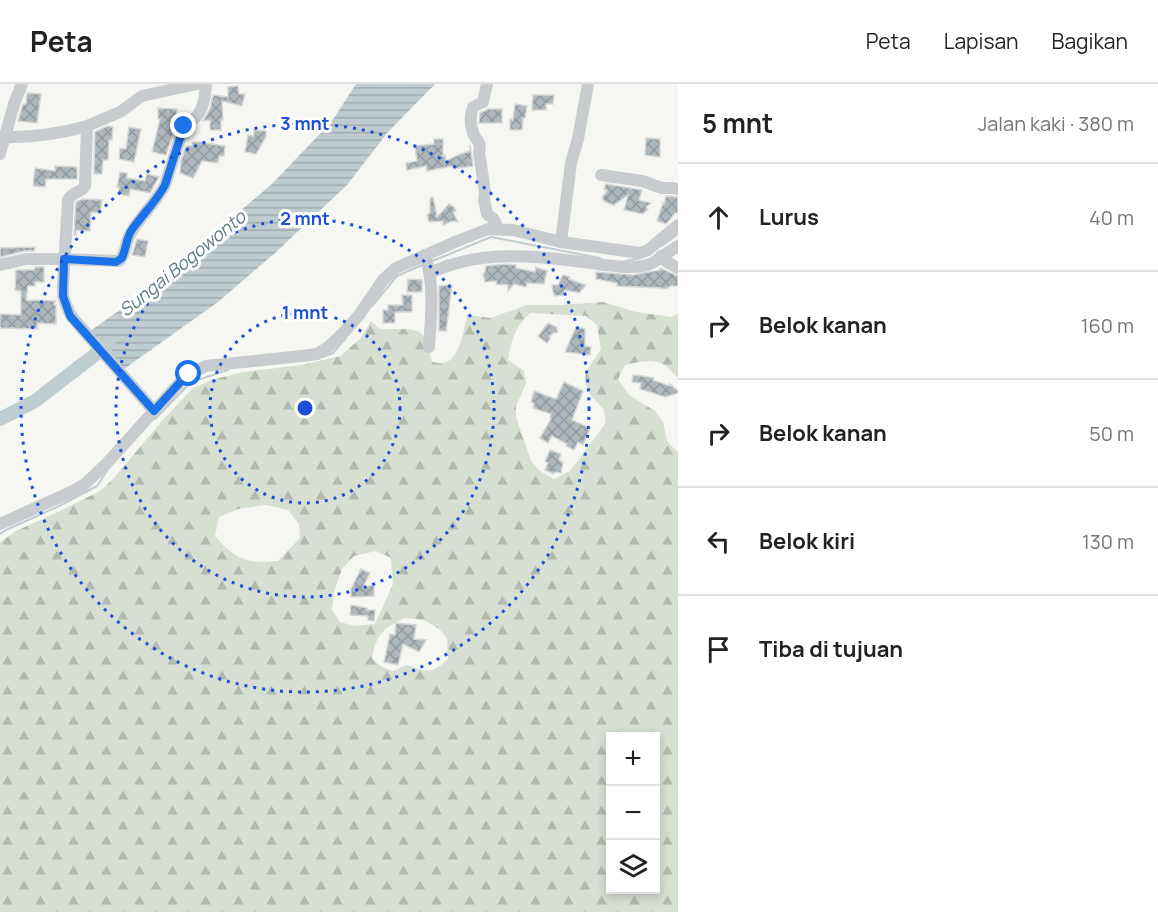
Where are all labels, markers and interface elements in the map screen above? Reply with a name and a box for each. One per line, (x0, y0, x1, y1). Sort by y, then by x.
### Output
text: Peta (30, 22, 93, 60)
text: Peta (866, 27, 911, 55)
text: Lapisan (944, 27, 1019, 55)
text: Bagikan (1052, 27, 1128, 55)
text: 5 mnt (702, 105, 773, 141)
text: Jalan kaki · 380 m (978, 110, 1134, 137)
text: 3 mnt (280, 111, 330, 135)
route end (170, 112, 196, 138)
icon: ahead (702, 201, 735, 234)
text: Lurus (759, 202, 819, 232)
water label: Sungai Bogowonto (114, 204, 251, 321)
text: 40 m (1089, 204, 1134, 231)
text: 2 mnt (280, 206, 330, 230)
text: 1 mnt (282, 300, 328, 324)
icon: right (702, 309, 735, 342)
text: Belok kanan (759, 310, 887, 340)
text: 160 m (1081, 312, 1134, 339)
route start (175, 360, 201, 386)
centre of rings (295, 398, 315, 418)
icon: right (702, 417, 735, 450)
text: Belok kanan (759, 418, 887, 448)
text: 50 m (1089, 420, 1134, 447)
icon: left (702, 525, 735, 558)
text: Belok kiri (759, 526, 855, 556)
text: 130 m (1082, 528, 1134, 555)
icon: arrive (702, 633, 735, 666)
text: Tiba di tujuan (759, 634, 903, 664)
map controls (606, 732, 660, 894)
button: + (606, 732, 660, 786)
button: − (606, 786, 660, 840)
button: layers (606, 840, 660, 894)

